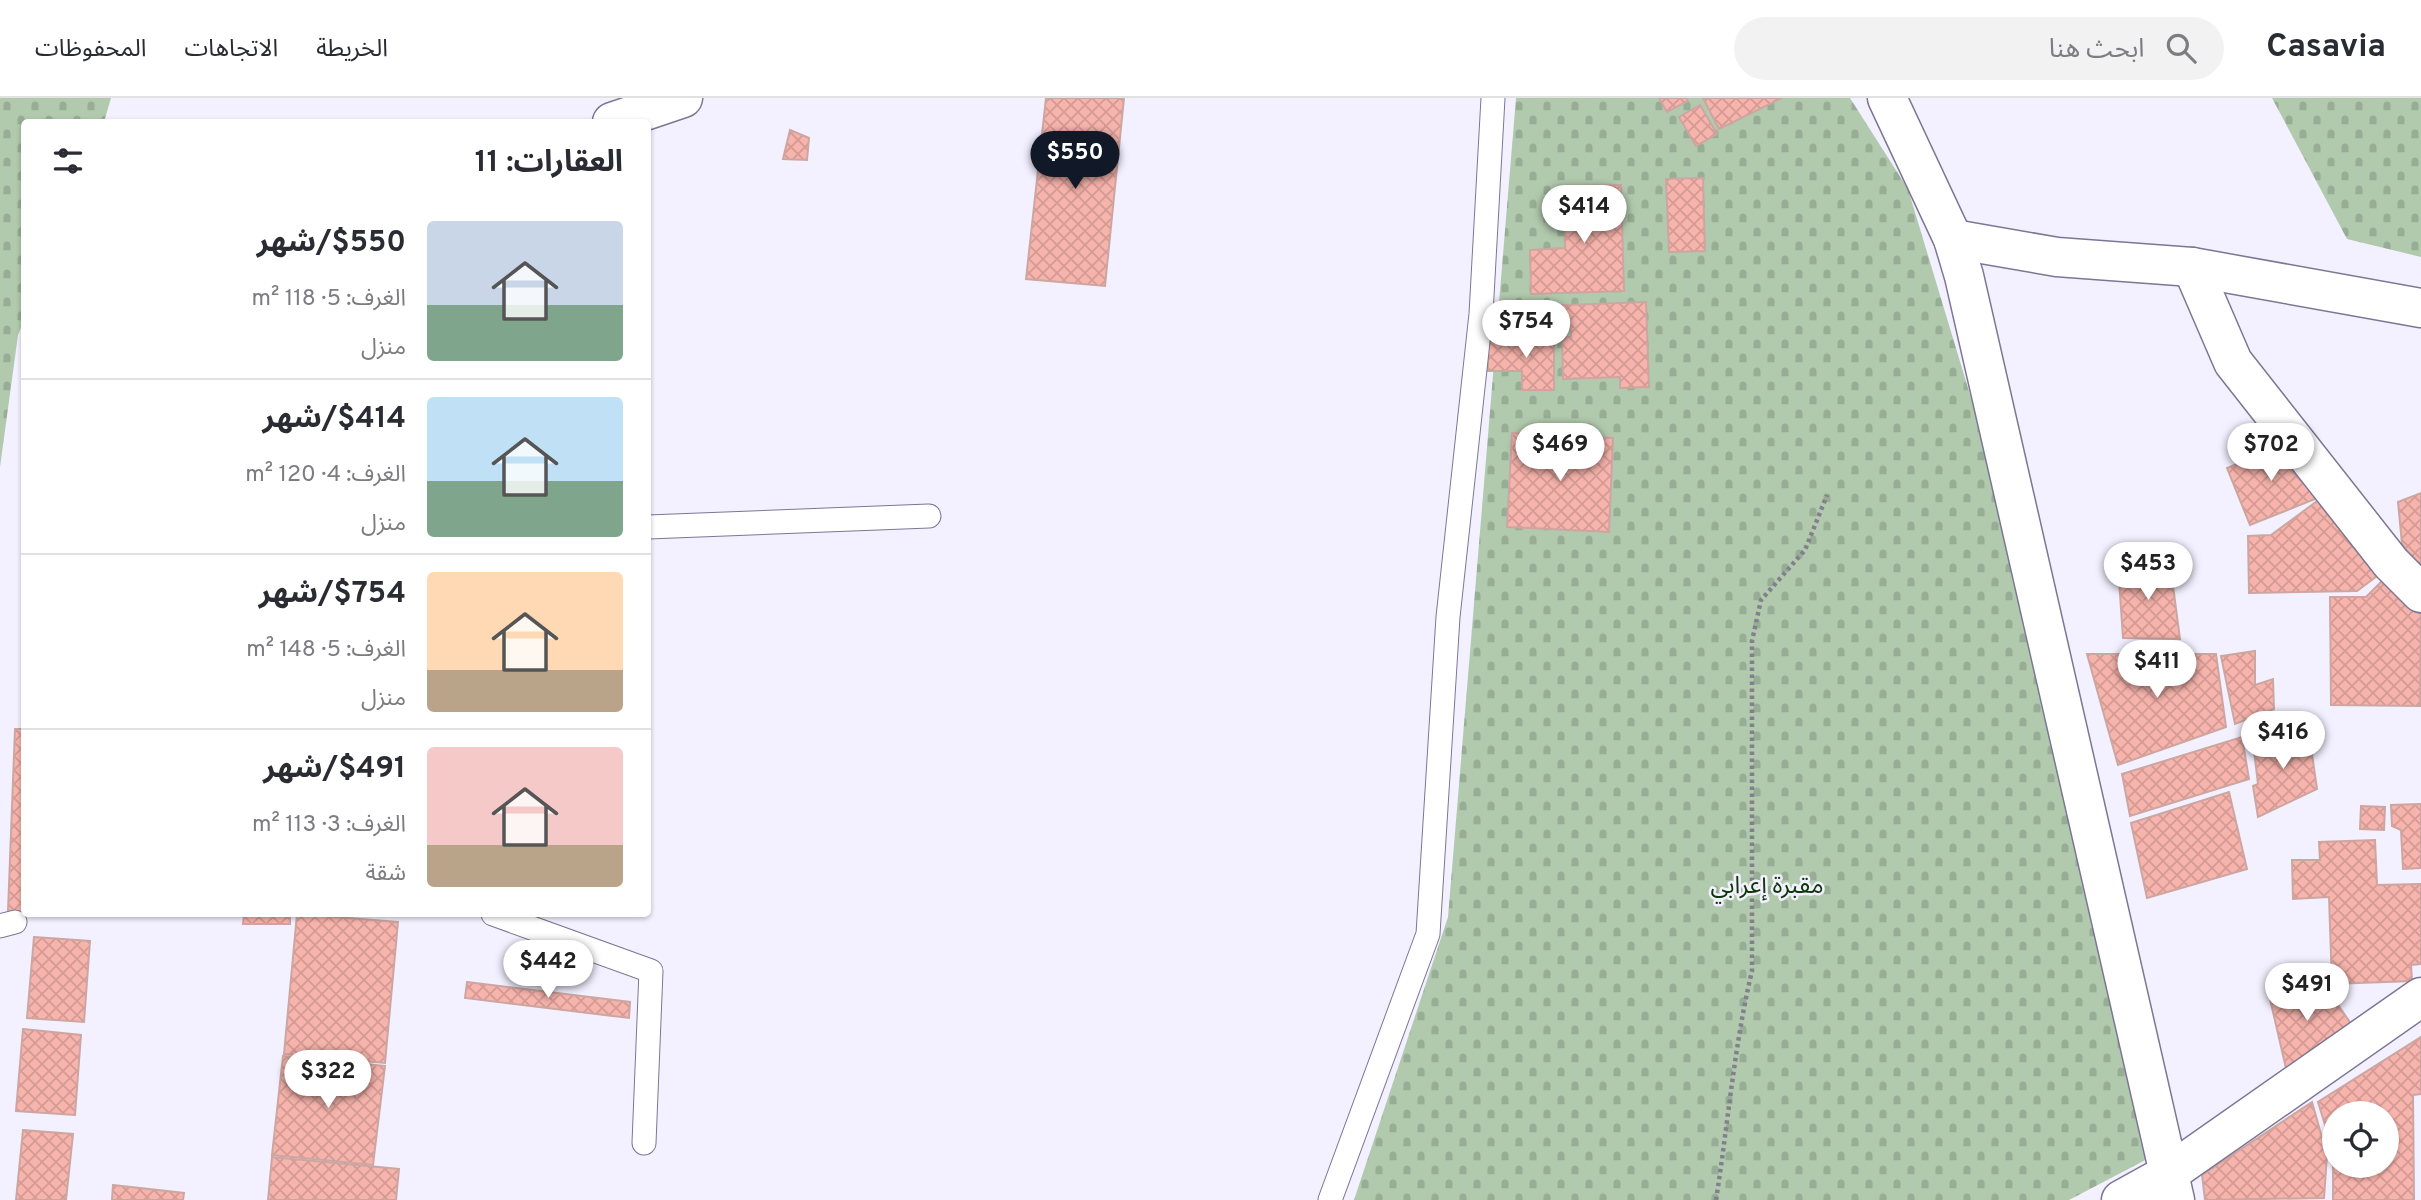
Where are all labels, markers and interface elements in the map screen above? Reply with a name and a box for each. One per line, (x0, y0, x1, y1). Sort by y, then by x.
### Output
search box (1734, 17, 2224, 80)
text: Casavia (2266, 27, 2386, 69)
icon: search (2162, 29, 2200, 67)
text: ابحث هنا (2049, 34, 2144, 67)
text: المحفوظات (35, 35, 146, 65)
text: الاتجاهات (184, 35, 278, 65)
text: الخريطة (316, 35, 388, 65)
pin: $550 (1034, 132, 1116, 191)
text: $550 (1046, 139, 1104, 168)
icon: filters (49, 142, 87, 180)
text: العقارات: 11 (475, 145, 623, 182)
pin: $414 (1543, 186, 1625, 245)
text: $414 (1558, 193, 1610, 222)
text: $550/شهر (257, 225, 406, 262)
icon: home (483, 249, 567, 333)
text: الغرف: 5 · 118 m² (251, 285, 406, 314)
pin: $754 (1485, 300, 1567, 360)
text: $754 (1498, 308, 1554, 337)
text: منزل (361, 334, 406, 363)
text: $414/شهر (263, 401, 406, 438)
pin: $469 (1519, 424, 1601, 483)
pin: $702 (2230, 424, 2312, 483)
icon: home (483, 425, 567, 509)
text: $469 (1532, 431, 1588, 460)
text: $702 (2243, 431, 2299, 460)
text: الغرف: 4 · 120 m² (245, 461, 406, 490)
text: منزل (361, 510, 406, 539)
pin: $453 (2107, 542, 2189, 602)
text: $453 (2120, 550, 2176, 579)
text: $754/شهر (259, 576, 406, 613)
icon: home (483, 600, 567, 684)
text: الغرف: 5 · 148 m² (246, 636, 406, 665)
pin: $411 (2116, 640, 2198, 700)
text: $411 (2133, 648, 2181, 677)
text: منزل (361, 685, 406, 714)
pin: $416 (2242, 712, 2324, 771)
text: $416 (2257, 719, 2309, 748)
text: $491/شهر (263, 751, 406, 788)
icon: home (483, 775, 567, 859)
text: الغرف: 3 · 113 m² (252, 811, 406, 840)
text: شقة (365, 860, 406, 889)
park label: مقبرة إعرابي (1710, 872, 1824, 904)
pin: $442 (507, 940, 589, 1000)
text: $442 (519, 948, 577, 977)
pin: $491 (2266, 964, 2348, 1023)
text: $491 (2281, 971, 2333, 1000)
pin: $322 (287, 1051, 369, 1110)
text: $322 (300, 1058, 356, 1087)
map controls (2322, 1101, 2399, 1178)
button: locate (2322, 1101, 2399, 1178)

